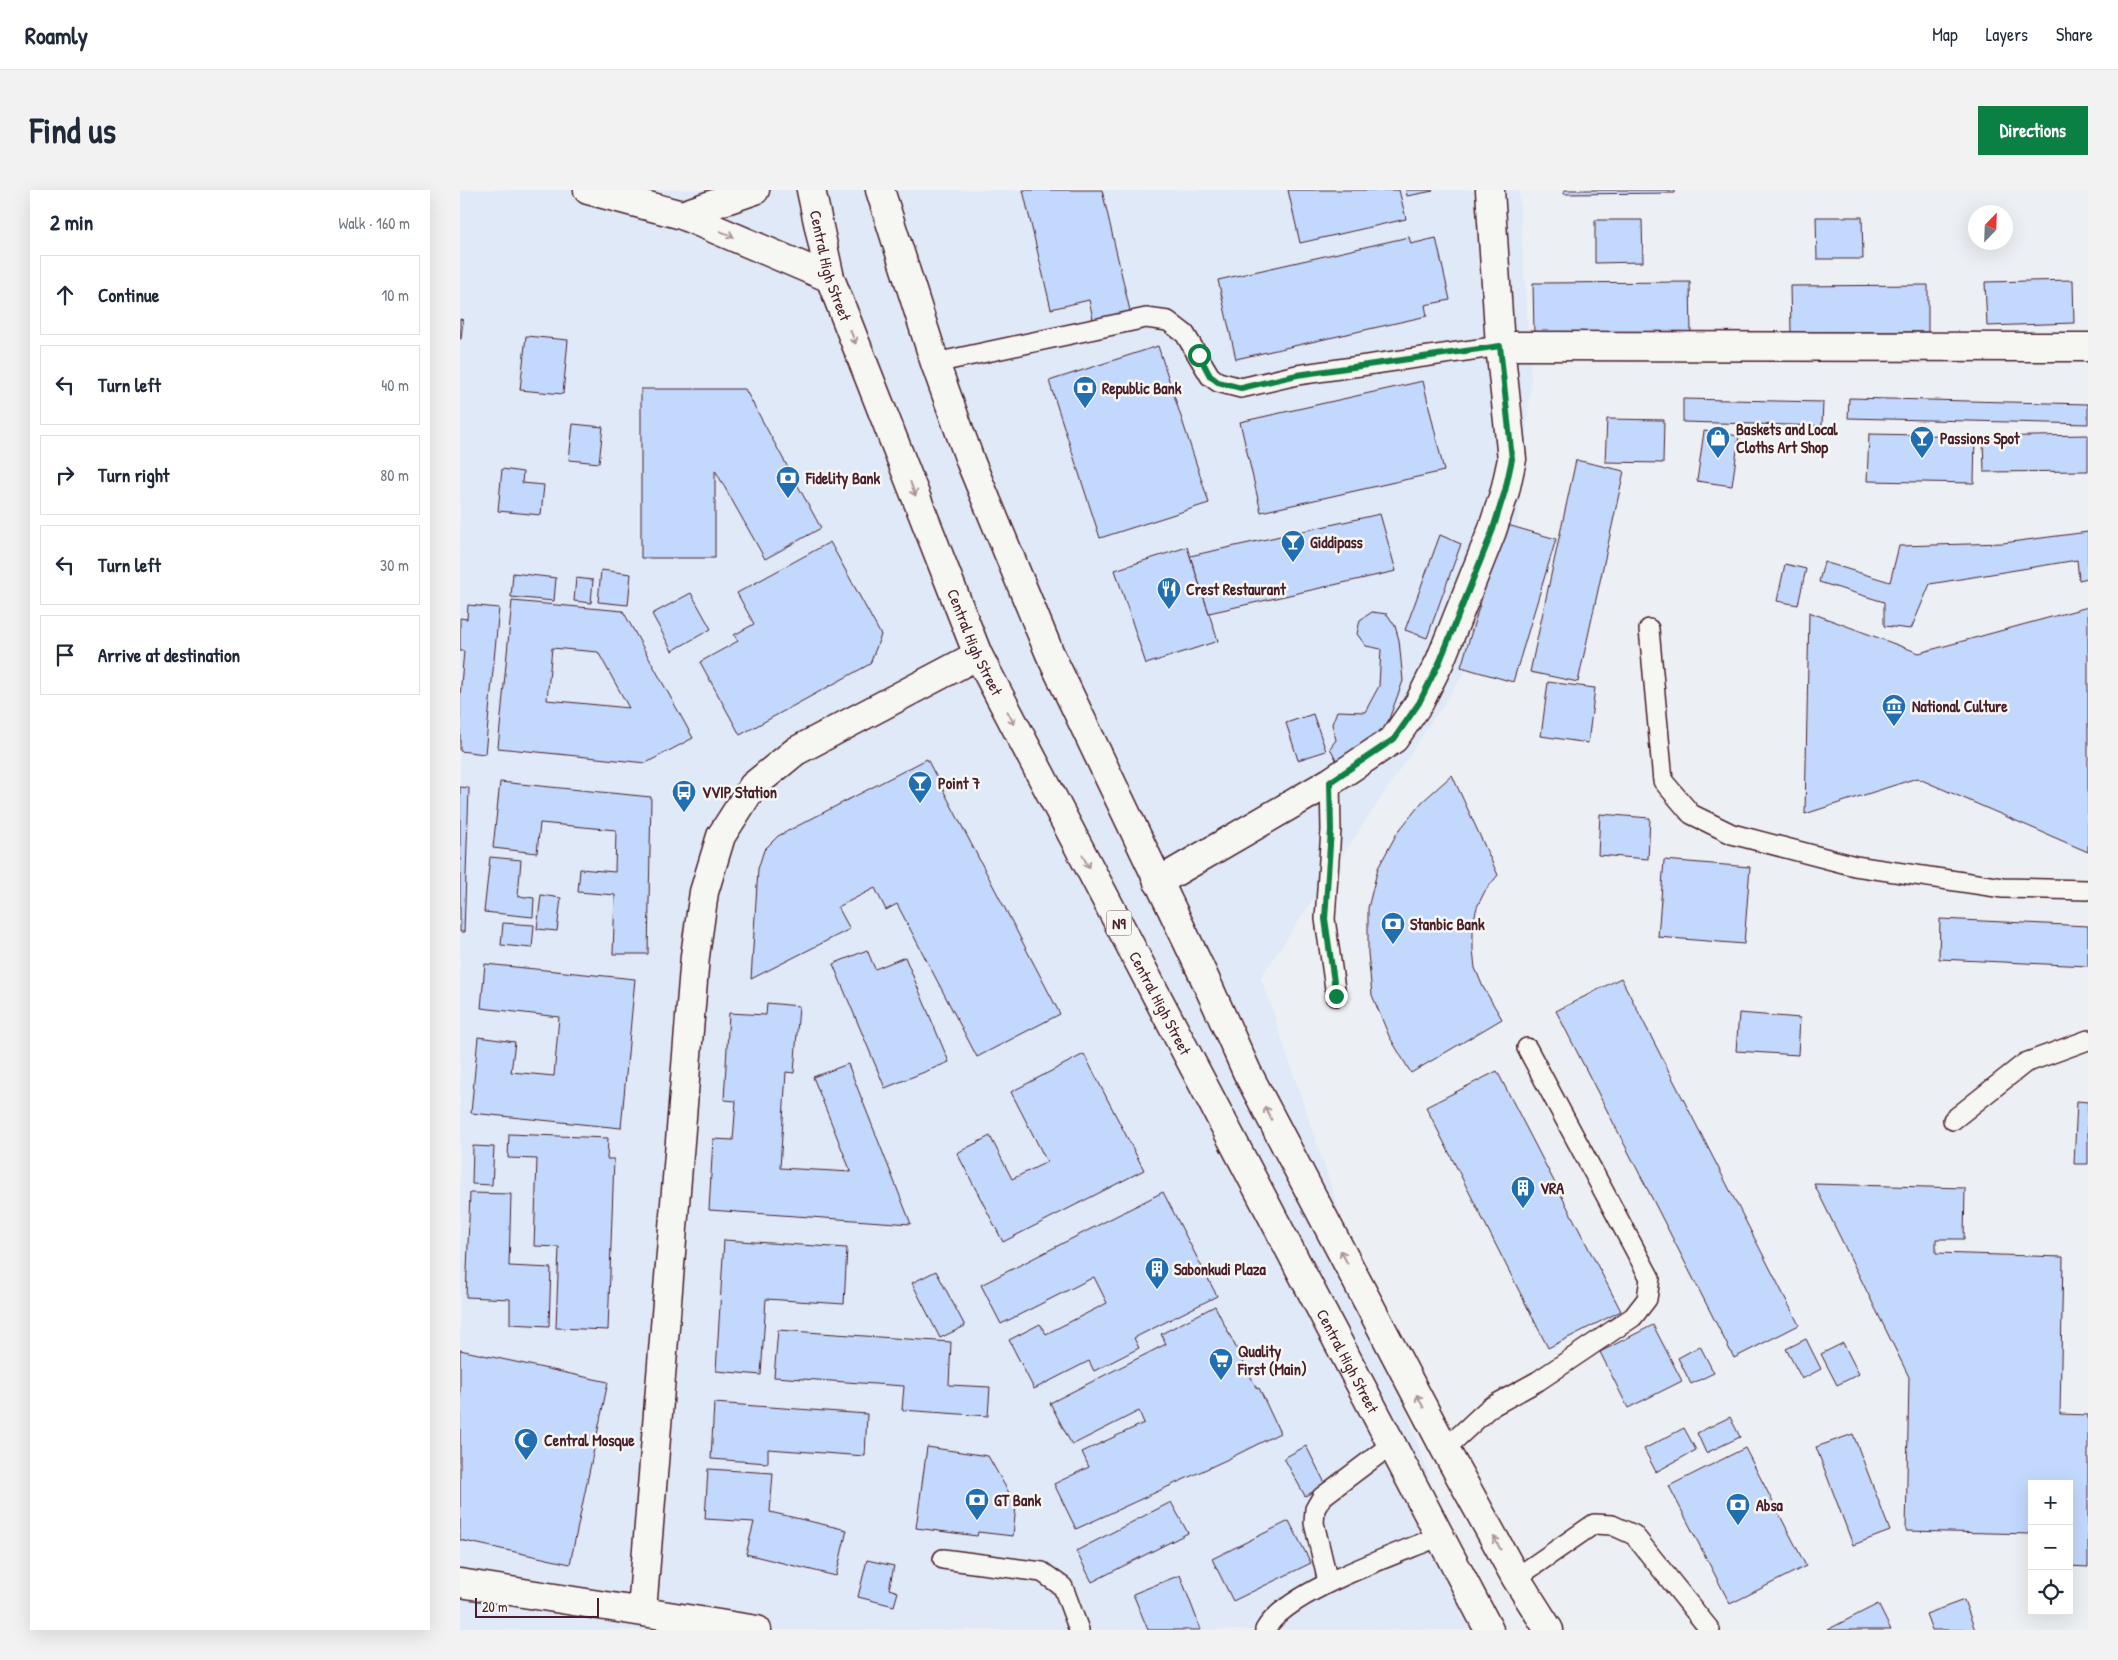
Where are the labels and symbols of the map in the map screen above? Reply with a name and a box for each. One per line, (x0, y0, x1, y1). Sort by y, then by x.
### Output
north arrow (1968, 205, 2013, 250)
street label: Central High Street (805, 208, 857, 324)
one-way arrow (719, 230, 734, 240)
one-way arrow (850, 330, 859, 345)
route start (1188, 344, 1211, 367)
bank icon: Republic Bank (1072, 375, 1098, 409)
place label: Republic Bank (1102, 377, 1182, 400)
place label: Baskets and Local Cloths Art Shop (1736, 418, 1838, 459)
shop icon: Baskets and Local Cloths Art Shop (1705, 425, 1731, 459)
bar icon: Passions Spot (1909, 425, 1935, 459)
place label: Passions Spot (1940, 427, 2020, 450)
bank icon: Fidelity Bank (775, 465, 801, 499)
place label: Fidelity Bank (805, 467, 881, 490)
one-way arrow (908, 481, 918, 496)
bar icon: Giddipass (1280, 529, 1306, 563)
place label: Giddipass (1310, 531, 1364, 554)
restaurant icon: Crest Restaurant (1156, 576, 1182, 610)
place label: Crest Restaurant (1186, 578, 1286, 600)
street label: Central High Street (942, 586, 1008, 700)
museum icon: National Culture (1881, 693, 1907, 727)
place label: National Culture (1912, 695, 2008, 717)
one-way arrow (1007, 710, 1016, 725)
bar icon: Point 7 (907, 770, 933, 804)
place label: Point 7 (938, 772, 980, 794)
bus stop icon: VVIP Station (671, 779, 697, 813)
place label: VVIP Station (702, 781, 777, 803)
one-way arrow (1082, 854, 1091, 869)
road number: N9 (1106, 910, 1132, 936)
bank icon: Stanbic Bank (1380, 911, 1406, 945)
place label: Stanbic Bank (1410, 913, 1485, 935)
street label: Central High Street (1124, 947, 1197, 1059)
route end (1325, 985, 1348, 1008)
one-way arrow (1263, 1106, 1272, 1121)
building icon: VRA (1510, 1175, 1536, 1209)
place label: VRA (1540, 1177, 1564, 1199)
one-way arrow (1339, 1249, 1349, 1264)
building icon: Sabonkudi Plaza (1144, 1256, 1170, 1290)
place label: Sabonkudi Plaza (1174, 1258, 1267, 1280)
street label: Central High Street (1312, 1305, 1384, 1417)
place label: Quality First (Main) (1237, 1340, 1307, 1380)
supermarket icon: Quality First (Main) (1208, 1347, 1234, 1381)
one-way arrow (1415, 1393, 1425, 1408)
mosque icon: Central Mosque (513, 1427, 539, 1461)
place label: Central Mosque (544, 1429, 635, 1452)
bank icon: GT Bank (964, 1487, 990, 1521)
place label: GT Bank (994, 1489, 1041, 1511)
bank icon: Absa (1725, 1492, 1751, 1526)
place label: Absa (1756, 1494, 1784, 1516)
one-way arrow (1492, 1536, 1502, 1551)
scale bar (475, 1595, 599, 1618)

